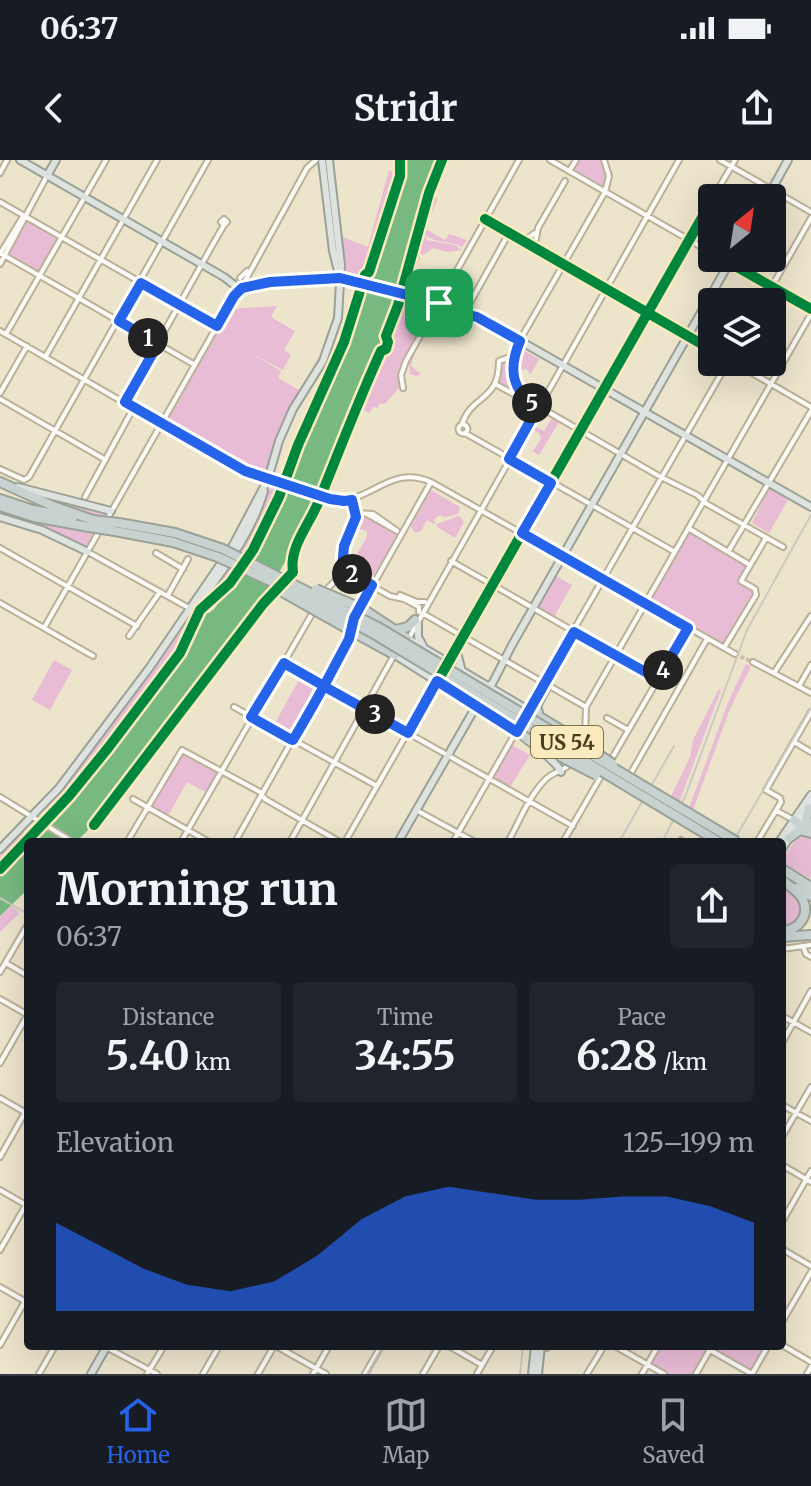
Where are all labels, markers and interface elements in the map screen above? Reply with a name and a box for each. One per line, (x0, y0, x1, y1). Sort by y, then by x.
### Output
text: 06:37 (40, 9, 119, 47)
icon: back (32, 86, 76, 130)
text: Stridr (354, 86, 457, 131)
icon: share (735, 86, 779, 130)
north arrow (698, 184, 786, 272)
map controls (698, 184, 786, 376)
pin (405, 269, 473, 337)
icon: arrive (417, 281, 461, 325)
button: layers (698, 288, 786, 376)
pin: 1 (128, 318, 168, 358)
text: 1 (143, 324, 153, 352)
pin: 5 (512, 383, 552, 423)
text: 5 (526, 389, 538, 417)
pin: 2 (332, 554, 372, 594)
text: 2 (346, 560, 358, 588)
pin: 4 (643, 650, 683, 690)
text: 4 (656, 656, 670, 684)
pin: 3 (355, 694, 395, 734)
text: 3 (369, 700, 381, 728)
road number: US 54 (531, 726, 603, 758)
text: Morning run (56, 862, 338, 917)
button: share (670, 864, 754, 948)
text: 06:37 (56, 920, 122, 953)
text: Distance (122, 1003, 214, 1031)
text: Time (377, 1003, 433, 1031)
text: Pace (618, 1003, 666, 1031)
text: 5.40 (106, 1031, 190, 1081)
text: 34:55 (354, 1031, 456, 1081)
text: 6:28 (576, 1031, 658, 1081)
text: km (190, 1048, 231, 1076)
text: /km (658, 1048, 707, 1076)
text: Elevation (56, 1126, 174, 1159)
text: 125–199 m (623, 1126, 754, 1159)
tab: Home (106, 1393, 170, 1469)
tab: Map (383, 1393, 429, 1469)
tab: Saved (642, 1393, 705, 1469)

